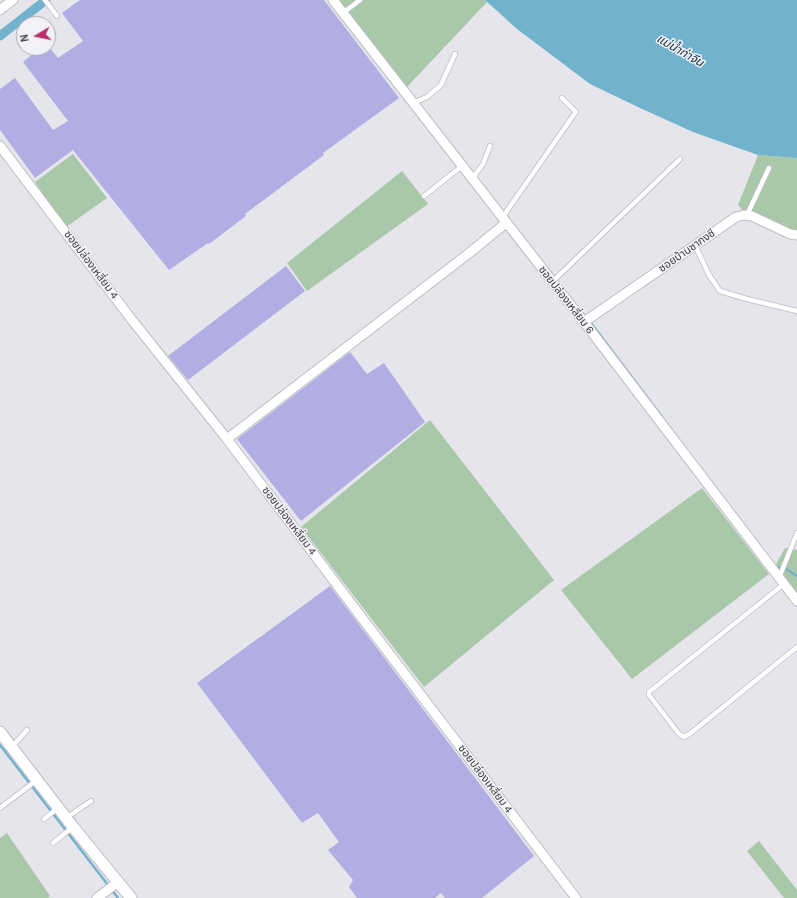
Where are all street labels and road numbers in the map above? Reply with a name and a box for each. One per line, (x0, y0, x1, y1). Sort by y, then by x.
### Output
street label: ซอยบ้านซากงซี (656, 227, 718, 275)
street label: ซอยปล่องเหลี่ยม 4 (61, 228, 121, 302)
street label: ซอยปล่องเหลี่ยม 6 (535, 264, 597, 336)
street label: ซอยปล่องเหลี่ยม 4 (259, 484, 319, 558)
street label: ซอยปล่องเหลี่ยม 4 (455, 742, 515, 816)

